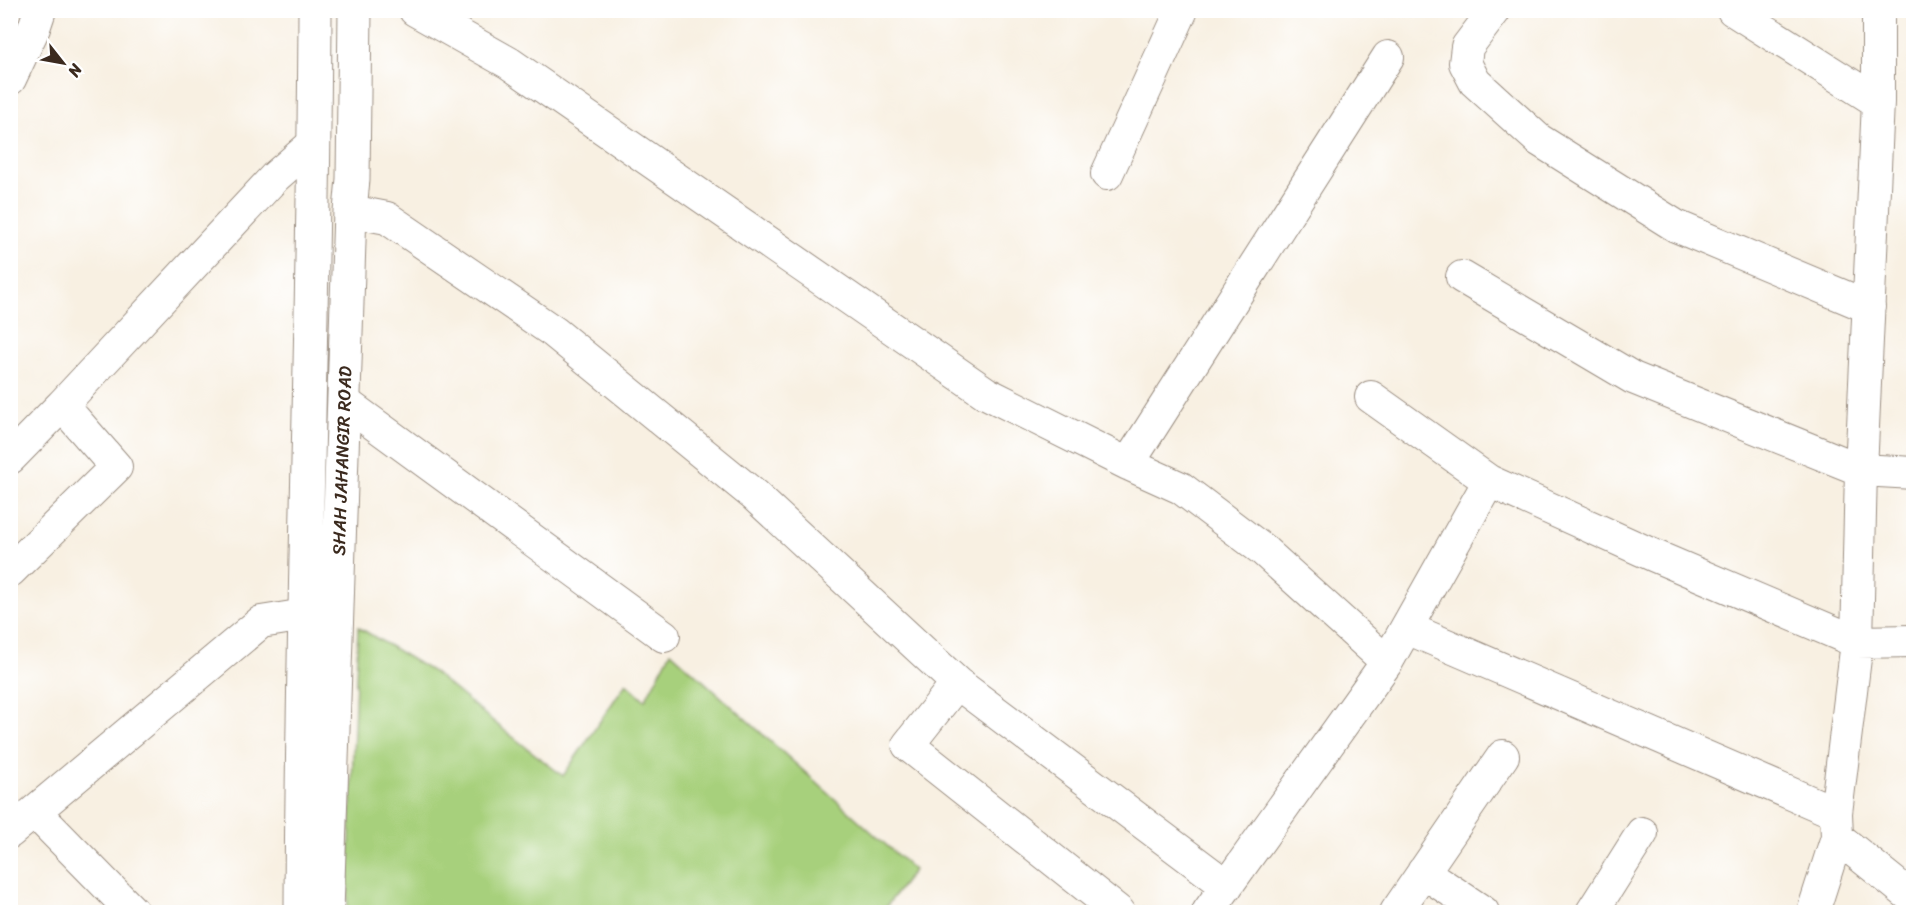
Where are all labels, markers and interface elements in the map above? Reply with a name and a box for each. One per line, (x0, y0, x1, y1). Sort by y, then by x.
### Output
north arrow (33, 33, 93, 93)
text: N (60, 57, 91, 83)
street label: SHAH JAHANGIR ROAD (323, 366, 361, 556)

